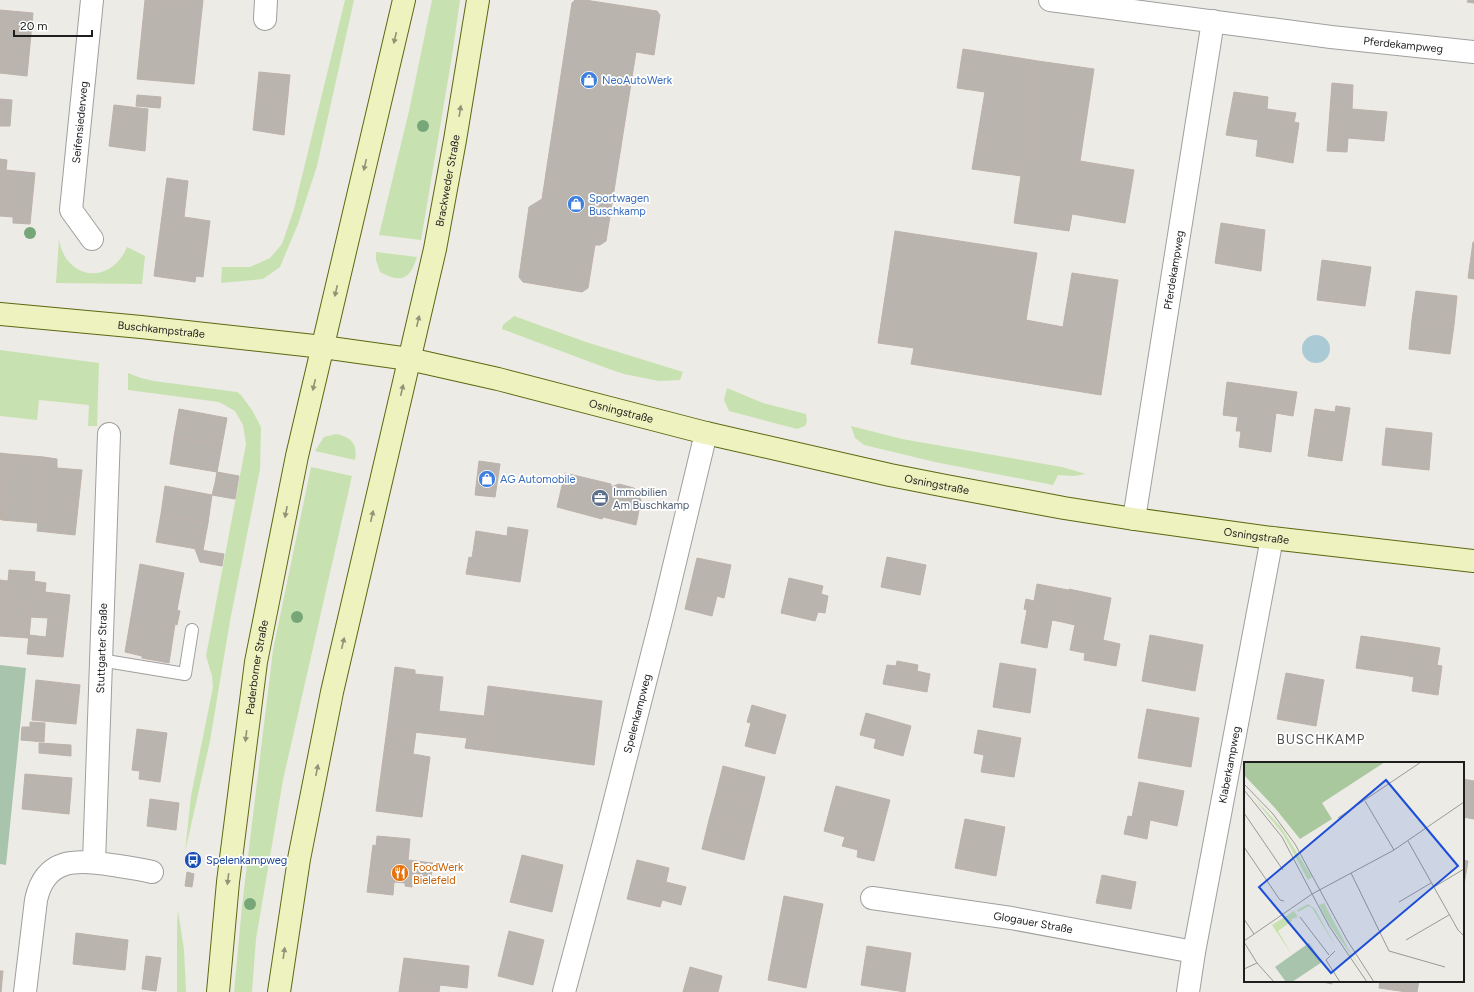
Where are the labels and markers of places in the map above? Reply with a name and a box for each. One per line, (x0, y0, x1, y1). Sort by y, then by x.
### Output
shop icon: NeoAutoWerk (579, 70, 599, 90)
place label: NeoAutoWerk (602, 74, 673, 87)
place label: Sportwagen Buschkamp (589, 192, 649, 218)
shop icon: Sportwagen Buschkamp (566, 194, 586, 214)
shop icon: AG Automobile (477, 469, 497, 489)
place label: AG Automobile (500, 473, 576, 486)
place label: Immobilien Am Buschkamp (613, 486, 690, 512)
office icon: Immobilien Am Buschkamp (590, 488, 610, 508)
bus stop icon: Spelenkampweg (183, 850, 203, 870)
place label: Spelenkampweg (206, 854, 287, 867)
place label: FoodWerk Bielefeld (413, 861, 464, 887)
restaurant icon: FoodWerk Bielefeld (390, 863, 410, 883)

